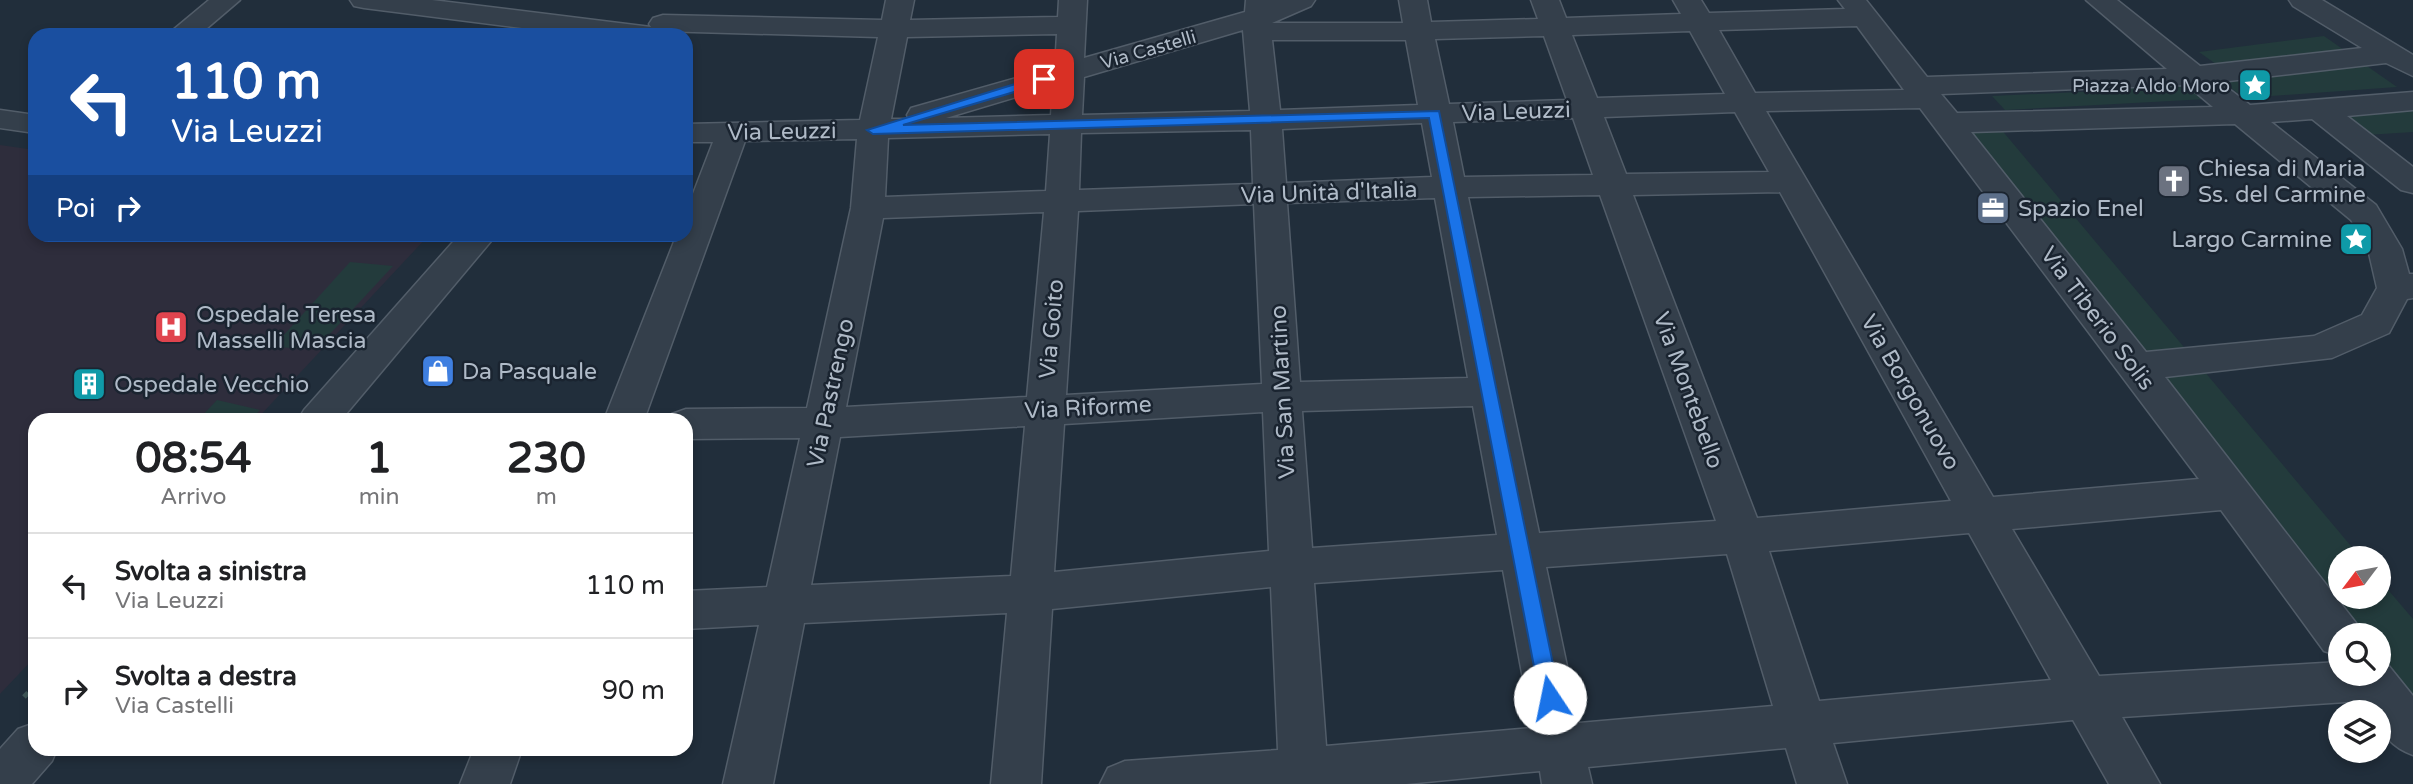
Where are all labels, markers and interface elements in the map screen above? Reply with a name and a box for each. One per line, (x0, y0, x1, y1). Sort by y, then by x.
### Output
street label: Via Castelli (1098, 26, 1199, 74)
pin (1014, 49, 1074, 109)
text: 110 m (171, 53, 321, 112)
icon: left (56, 56, 147, 147)
icon: arrive (1025, 60, 1063, 98)
place icon: Piazza Aldo Moro (2236, 66, 2274, 104)
place label: Piazza Aldo Moro (2072, 75, 2230, 97)
street label: Via Leuzzi (1461, 96, 1571, 128)
text: Via Leuzzi (171, 113, 323, 151)
street label: Via Leuzzi (727, 117, 837, 147)
place label: Chiesa di Maria Ss. del Carmine (2198, 155, 2366, 209)
church icon: Chiesa di Maria Ss. del Carmine (2155, 162, 2193, 200)
street label: Via Unità d'Italia (1240, 176, 1418, 210)
icon: right (109, 189, 147, 227)
office icon: Spazio Enel (1974, 189, 2012, 227)
text: Poi (56, 193, 95, 224)
place label: Spazio Enel (2018, 195, 2144, 223)
place icon: Largo Carmine (2337, 220, 2375, 258)
place label: Largo Carmine (2171, 226, 2332, 254)
street label: Via Tiberio Solis (2034, 241, 2160, 396)
street label: Via Goito (1034, 278, 1070, 380)
place label: Ospedale Teresa Masselli Mascia (196, 301, 376, 355)
street label: Via San Martino (1264, 304, 1302, 480)
hospital icon: Ospedale Teresa Masselli Mascia (152, 308, 190, 346)
street label: Via Montebello (1647, 308, 1729, 472)
street label: Via Borgonuovo (1854, 310, 1966, 475)
street label: Via Pastrengo (801, 316, 860, 470)
shop icon: Da Pasquale (419, 352, 457, 390)
place label: Da Pasquale (462, 358, 597, 386)
building icon: Ospedale Vecchio (70, 365, 108, 403)
place label: Ospedale Vecchio (114, 371, 309, 399)
street label: Via Riforme (1024, 391, 1152, 425)
text: 08:54 (135, 433, 252, 484)
text: 1 (366, 433, 392, 484)
text: 230 (507, 433, 586, 484)
text: Arrivo (160, 483, 227, 511)
text: min (359, 483, 400, 511)
text: m (536, 483, 557, 511)
north arrow (2328, 546, 2390, 609)
map controls (2328, 546, 2391, 763)
text: Svolta a sinistra (115, 556, 307, 587)
icon: left (56, 567, 94, 605)
text: 110 m (585, 570, 665, 601)
text: Via Leuzzi (115, 587, 224, 615)
button: search (2328, 623, 2391, 686)
text: Svolta a destra (115, 661, 297, 692)
position arrow (1513, 661, 1587, 735)
icon: right (56, 672, 94, 710)
text: 90 m (602, 675, 665, 706)
text: Via Castelli (115, 692, 234, 720)
button: layers (2328, 700, 2391, 763)

